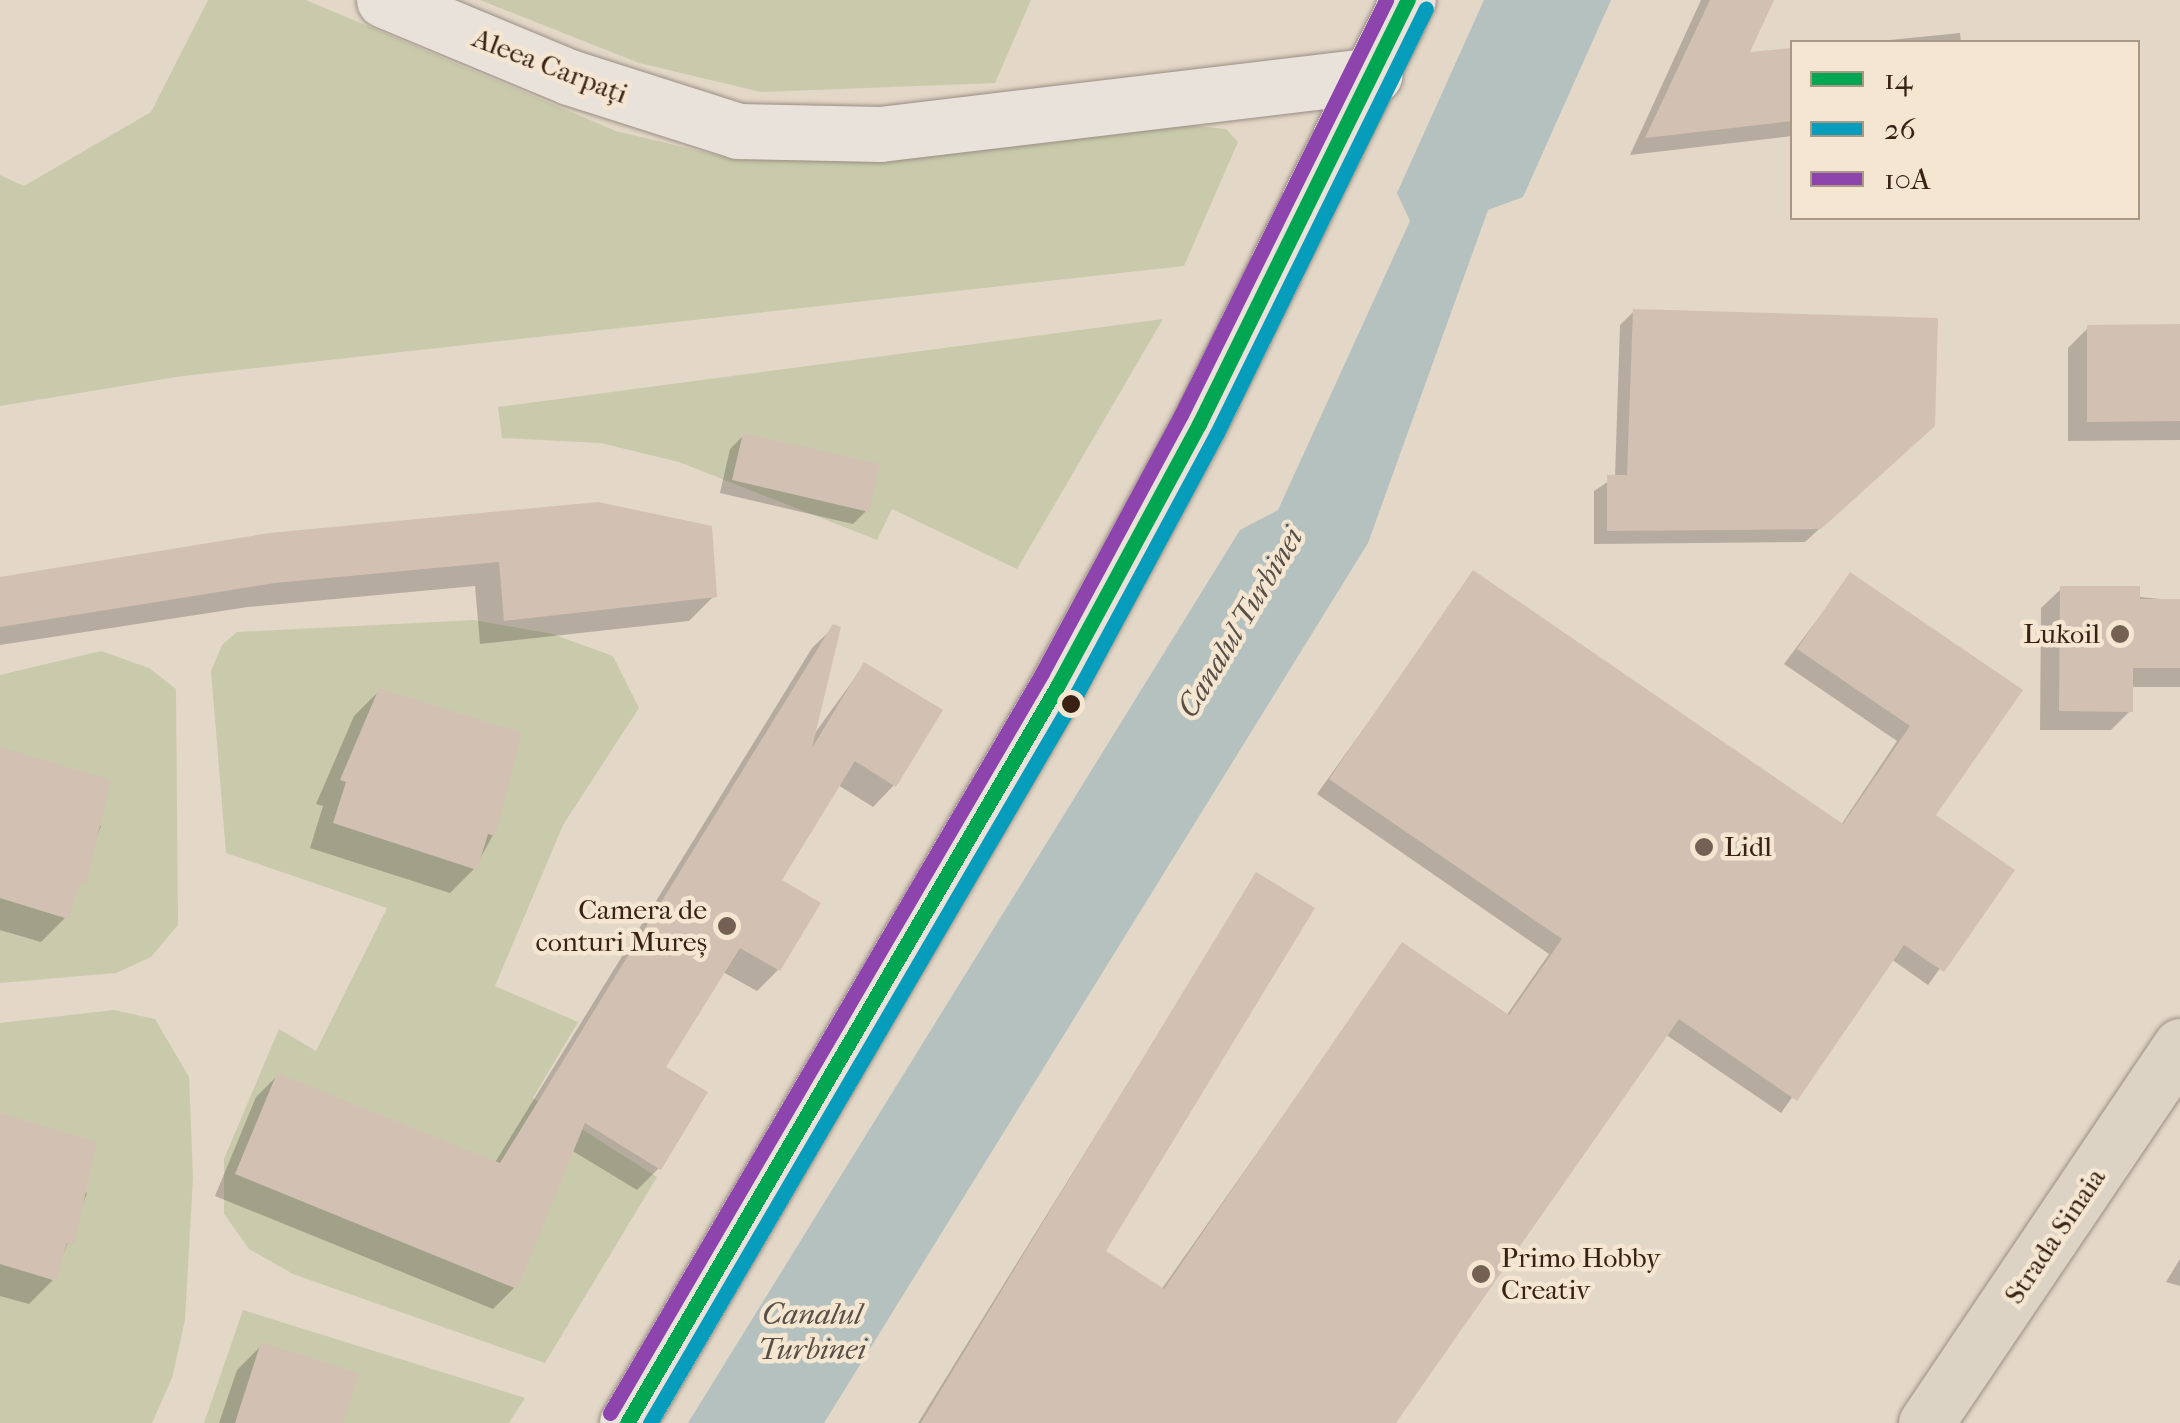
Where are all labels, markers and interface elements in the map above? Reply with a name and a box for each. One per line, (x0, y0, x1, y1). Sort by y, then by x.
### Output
street label: Aleea Carpați (468, 21, 632, 111)
legend (1790, 40, 2140, 220)
text: 14 (1884, 62, 1912, 97)
text: 26 (1884, 112, 1916, 147)
text: 10A (1884, 162, 1931, 197)
water label: Canalul Turbinei (1170, 522, 1312, 724)
place label: Lukoil (2023, 617, 2100, 651)
marker: Lukoil (2109, 623, 2131, 645)
unlabelled marker (1061, 694, 1081, 714)
place label: Lidl (1724, 830, 1772, 864)
marker: Lidl (1693, 836, 1715, 858)
place label: Camera de conturi Mureș (535, 893, 707, 959)
marker: Camera de conturi Mureș (716, 915, 738, 937)
street label: Strada Sinaia (1997, 1162, 2113, 1310)
place label: Primo Hobby Creativ (1501, 1241, 1661, 1307)
marker: Primo Hobby Creativ (1470, 1263, 1492, 1285)
water label: Canalul Turbinei (758, 1297, 866, 1368)

